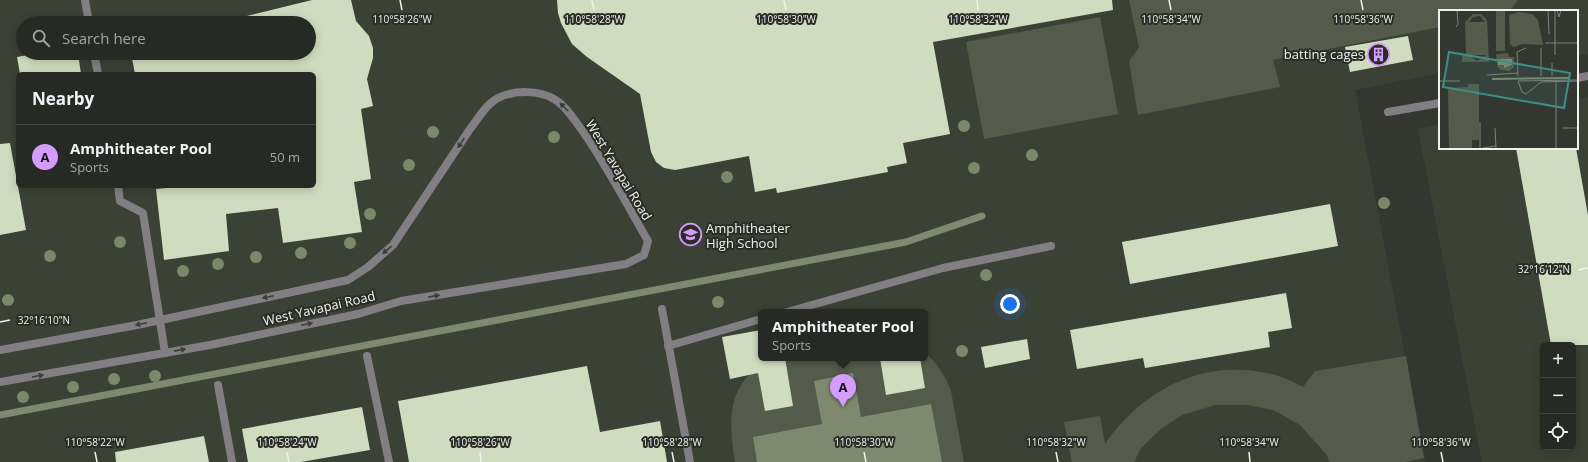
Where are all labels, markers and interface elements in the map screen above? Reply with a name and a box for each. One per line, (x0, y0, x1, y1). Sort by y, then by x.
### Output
inset map (1439, 10, 1578, 149)
text: 110°58'26"W (372, 12, 433, 26)
text: 110°58'28"W (564, 12, 625, 26)
text: 110°58'30"W (756, 12, 817, 26)
text: 110°58'32"W (948, 12, 1009, 26)
text: 110°58'34"W (1141, 12, 1202, 26)
text: 110°58'36"W (1333, 12, 1394, 26)
search box (16, 16, 316, 60)
icon: search (30, 27, 52, 49)
text: Search here (62, 28, 146, 48)
building icon: batting cages (1366, 41, 1392, 67)
place label: batting cages (1284, 45, 1364, 63)
text: Nearby (32, 87, 94, 110)
one-way arrow (559, 102, 569, 112)
street label: West Yavapai Road (582, 116, 656, 224)
one-way arrow (457, 137, 464, 149)
text: Amphitheater Pool (70, 138, 212, 158)
text: A (41, 148, 49, 166)
text: 50 m (270, 148, 300, 166)
text: Sports (70, 158, 109, 176)
place label: Amphitheater High School (706, 219, 791, 252)
school or university icon: Amphitheater High School (678, 222, 704, 248)
one-way arrow (382, 246, 393, 255)
text: 32°16'12"N (1518, 262, 1570, 276)
street label: West Yavapai Road (261, 286, 377, 330)
one-way arrow (428, 292, 440, 298)
one-way arrow (262, 294, 275, 300)
your location (1000, 294, 1020, 314)
popup (758, 309, 928, 361)
text: 32°16'10"N (18, 313, 70, 327)
text: Amphitheater Pool (772, 316, 914, 336)
one-way arrow (135, 321, 147, 327)
one-way arrow (301, 321, 314, 327)
text: Sports (772, 336, 811, 354)
map controls (1540, 342, 1576, 450)
button: + (1540, 342, 1576, 378)
one-way arrow (174, 347, 186, 353)
one-way arrow (32, 373, 45, 379)
pin: A (830, 374, 856, 407)
button: − (1540, 378, 1576, 414)
button: locate (1540, 414, 1576, 450)
text: 110°58'22"W (65, 435, 126, 449)
text: 110°58'24"W (257, 435, 318, 449)
text: 110°58'26"W (450, 435, 511, 449)
text: 110°58'28"W (642, 435, 703, 449)
text: 110°58'30"W (834, 435, 895, 449)
text: 110°58'32"W (1026, 435, 1087, 449)
text: 110°58'34"W (1219, 435, 1280, 449)
text: 110°58'36"W (1411, 435, 1472, 449)

